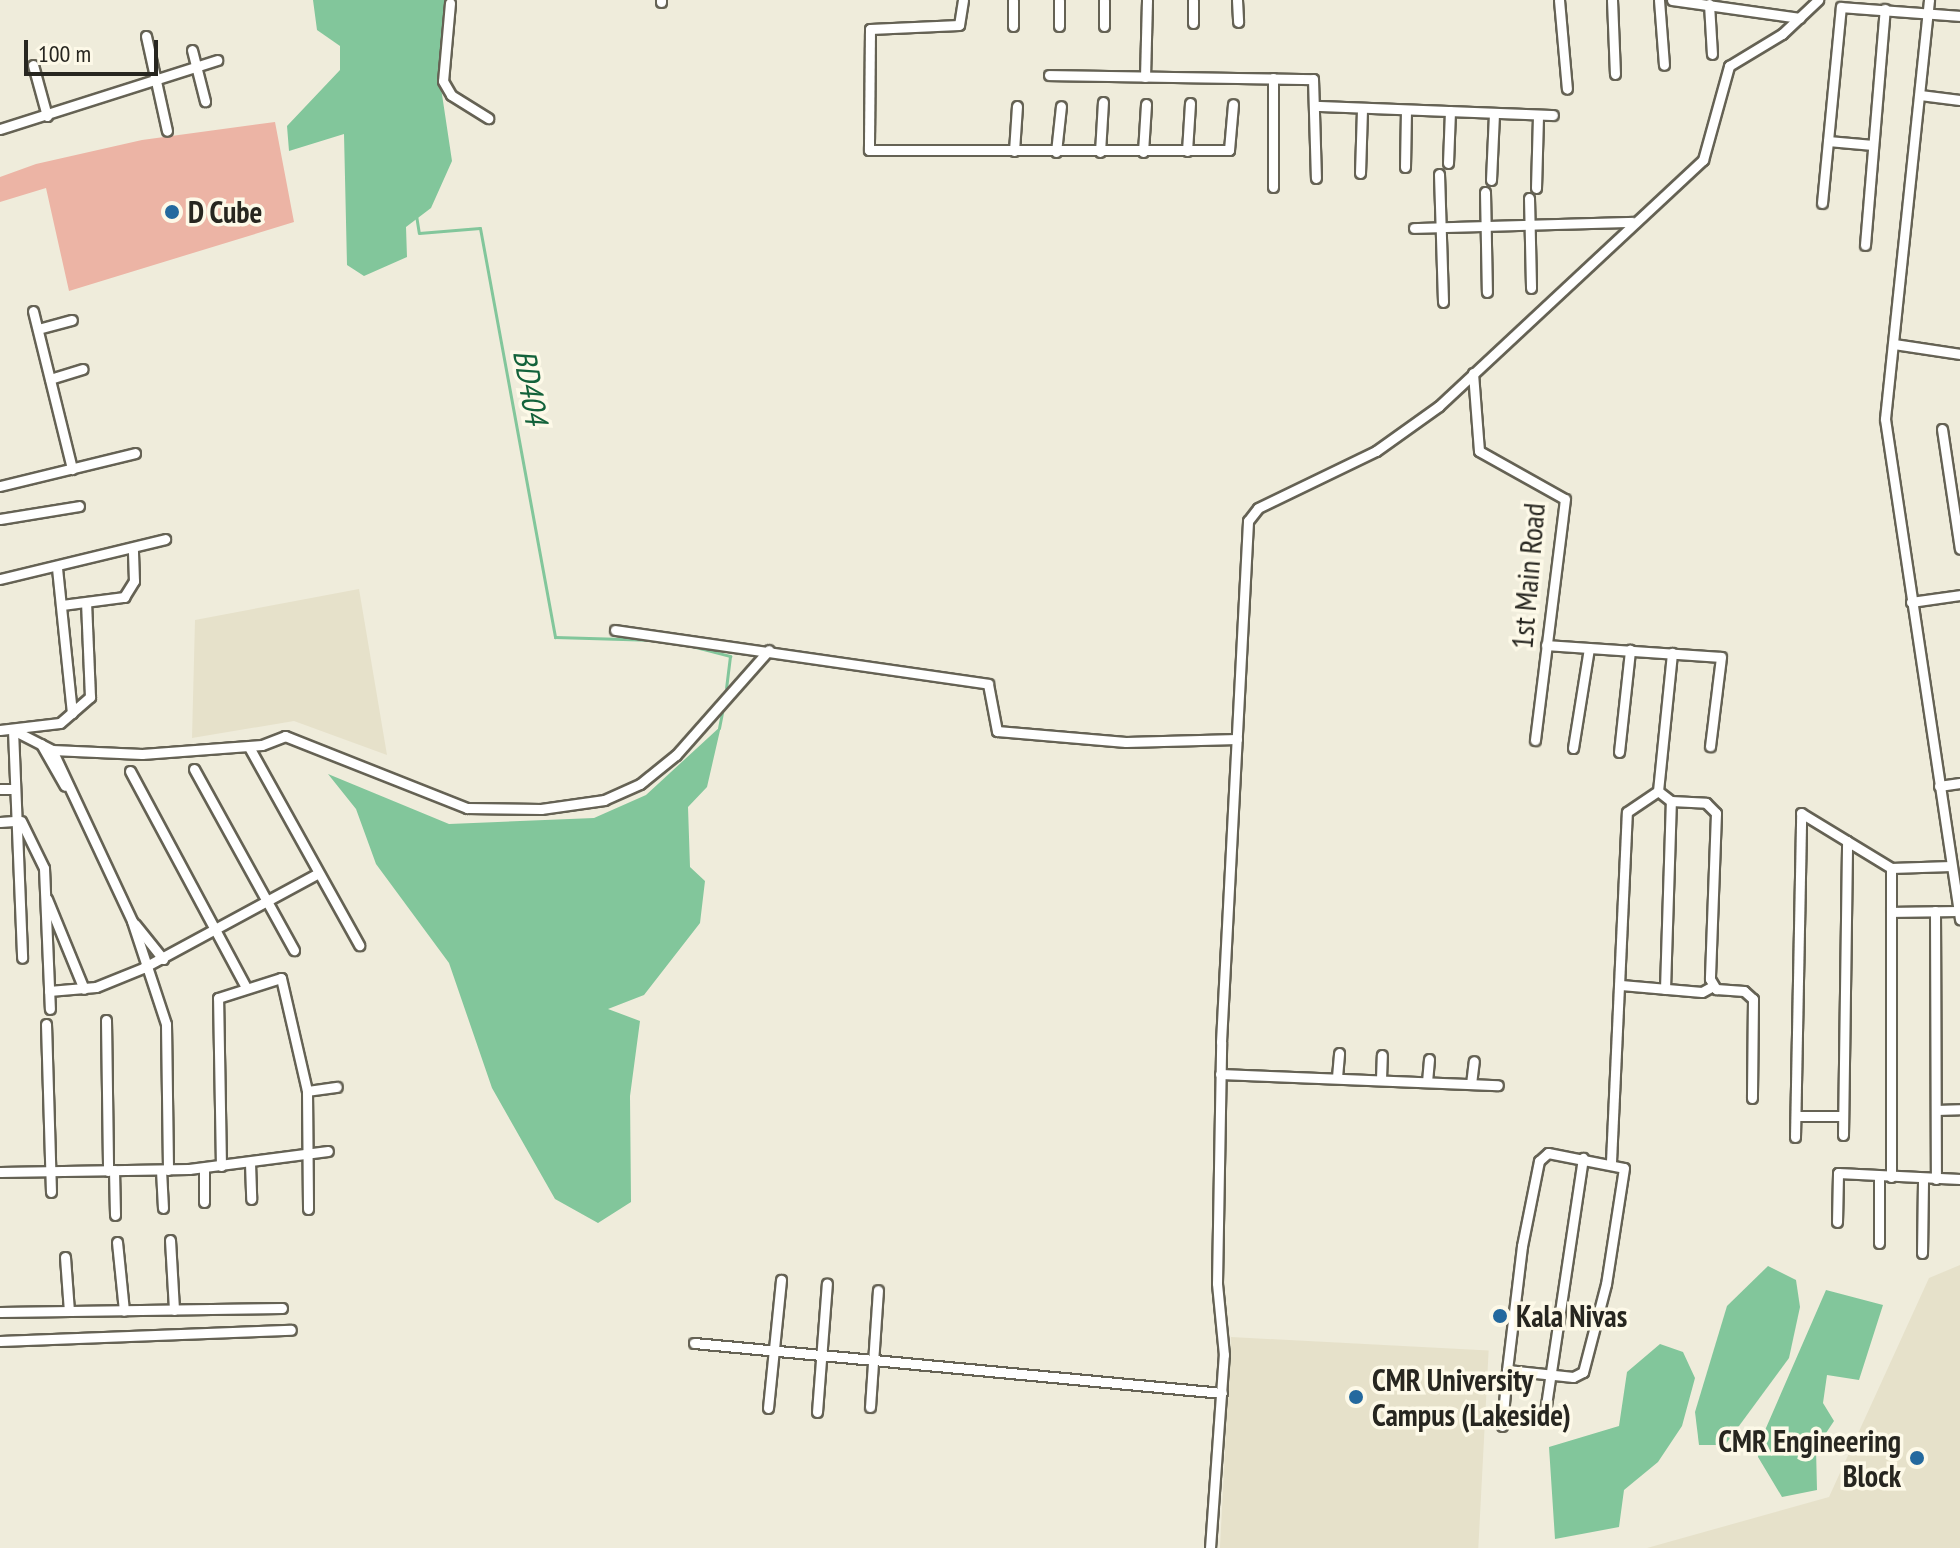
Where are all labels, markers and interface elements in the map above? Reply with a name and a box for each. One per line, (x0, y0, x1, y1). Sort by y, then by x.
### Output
scale bar (28, 24, 162, 74)
text: 100 m (38, 38, 91, 69)
place label: D Cube (188, 194, 263, 230)
marker: D Cube (163, 203, 181, 221)
water label: BD404 (506, 347, 556, 427)
street label: 1st Main Road (1504, 501, 1552, 651)
place label: Kala Nivas (1516, 1298, 1627, 1334)
marker: Kala Nivas (1491, 1307, 1509, 1325)
place label: CMR University Campus (Lakeside) (1372, 1362, 1571, 1432)
marker: CMR University Campus (Lakeside) (1347, 1388, 1365, 1406)
place label: CMR Engineering Block (1718, 1423, 1901, 1494)
marker: CMR Engineering Block (1908, 1449, 1926, 1467)

